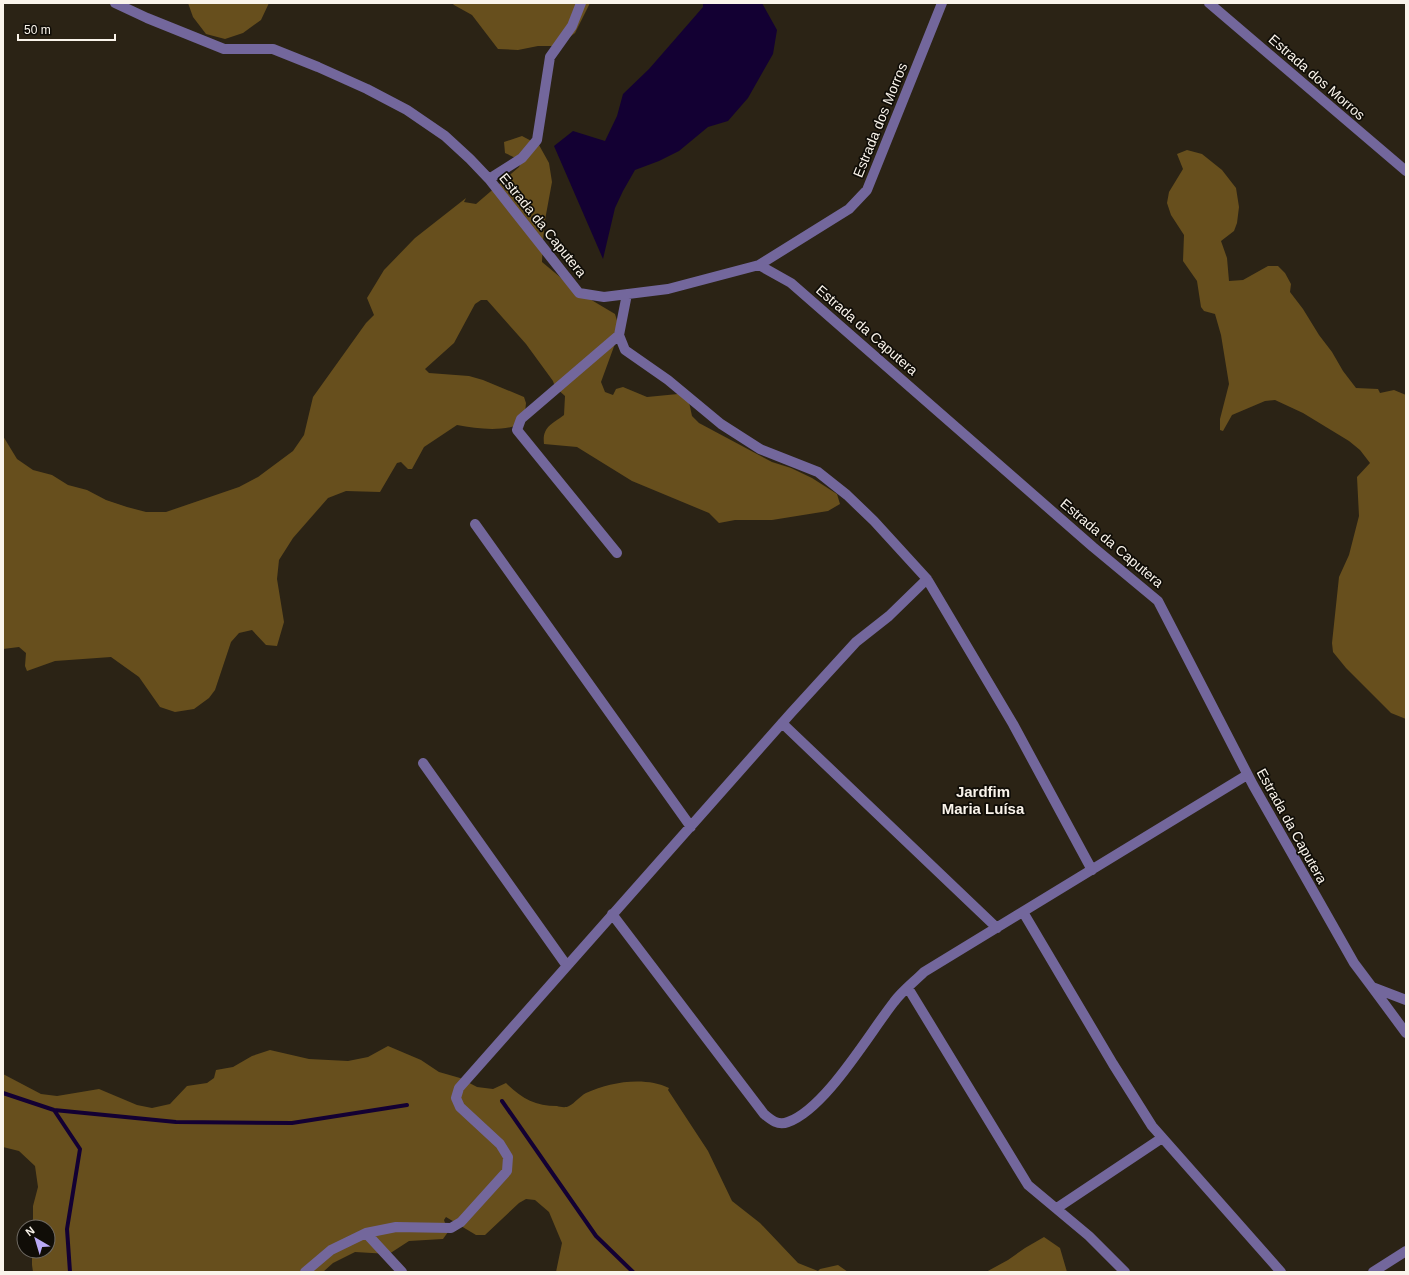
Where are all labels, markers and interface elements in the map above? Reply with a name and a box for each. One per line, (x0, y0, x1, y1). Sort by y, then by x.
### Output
scale bar (18, 16, 115, 42)
text: 50 m (24, 23, 51, 37)
street label: Estrada dos Morros (1266, 31, 1368, 123)
street label: Estrada dos Morros (850, 60, 910, 180)
street label: Estrada da Caputera (496, 170, 590, 280)
street label: Estrada da Caputera (813, 282, 921, 379)
street label: Estrada da Caputera (1057, 495, 1167, 591)
street label: Estrada da Caputera (1254, 766, 1330, 887)
district label: Jardfim Maria Luísa (942, 783, 1025, 817)
north arrow (16, 1219, 56, 1259)
text: N (23, 1224, 37, 1238)

